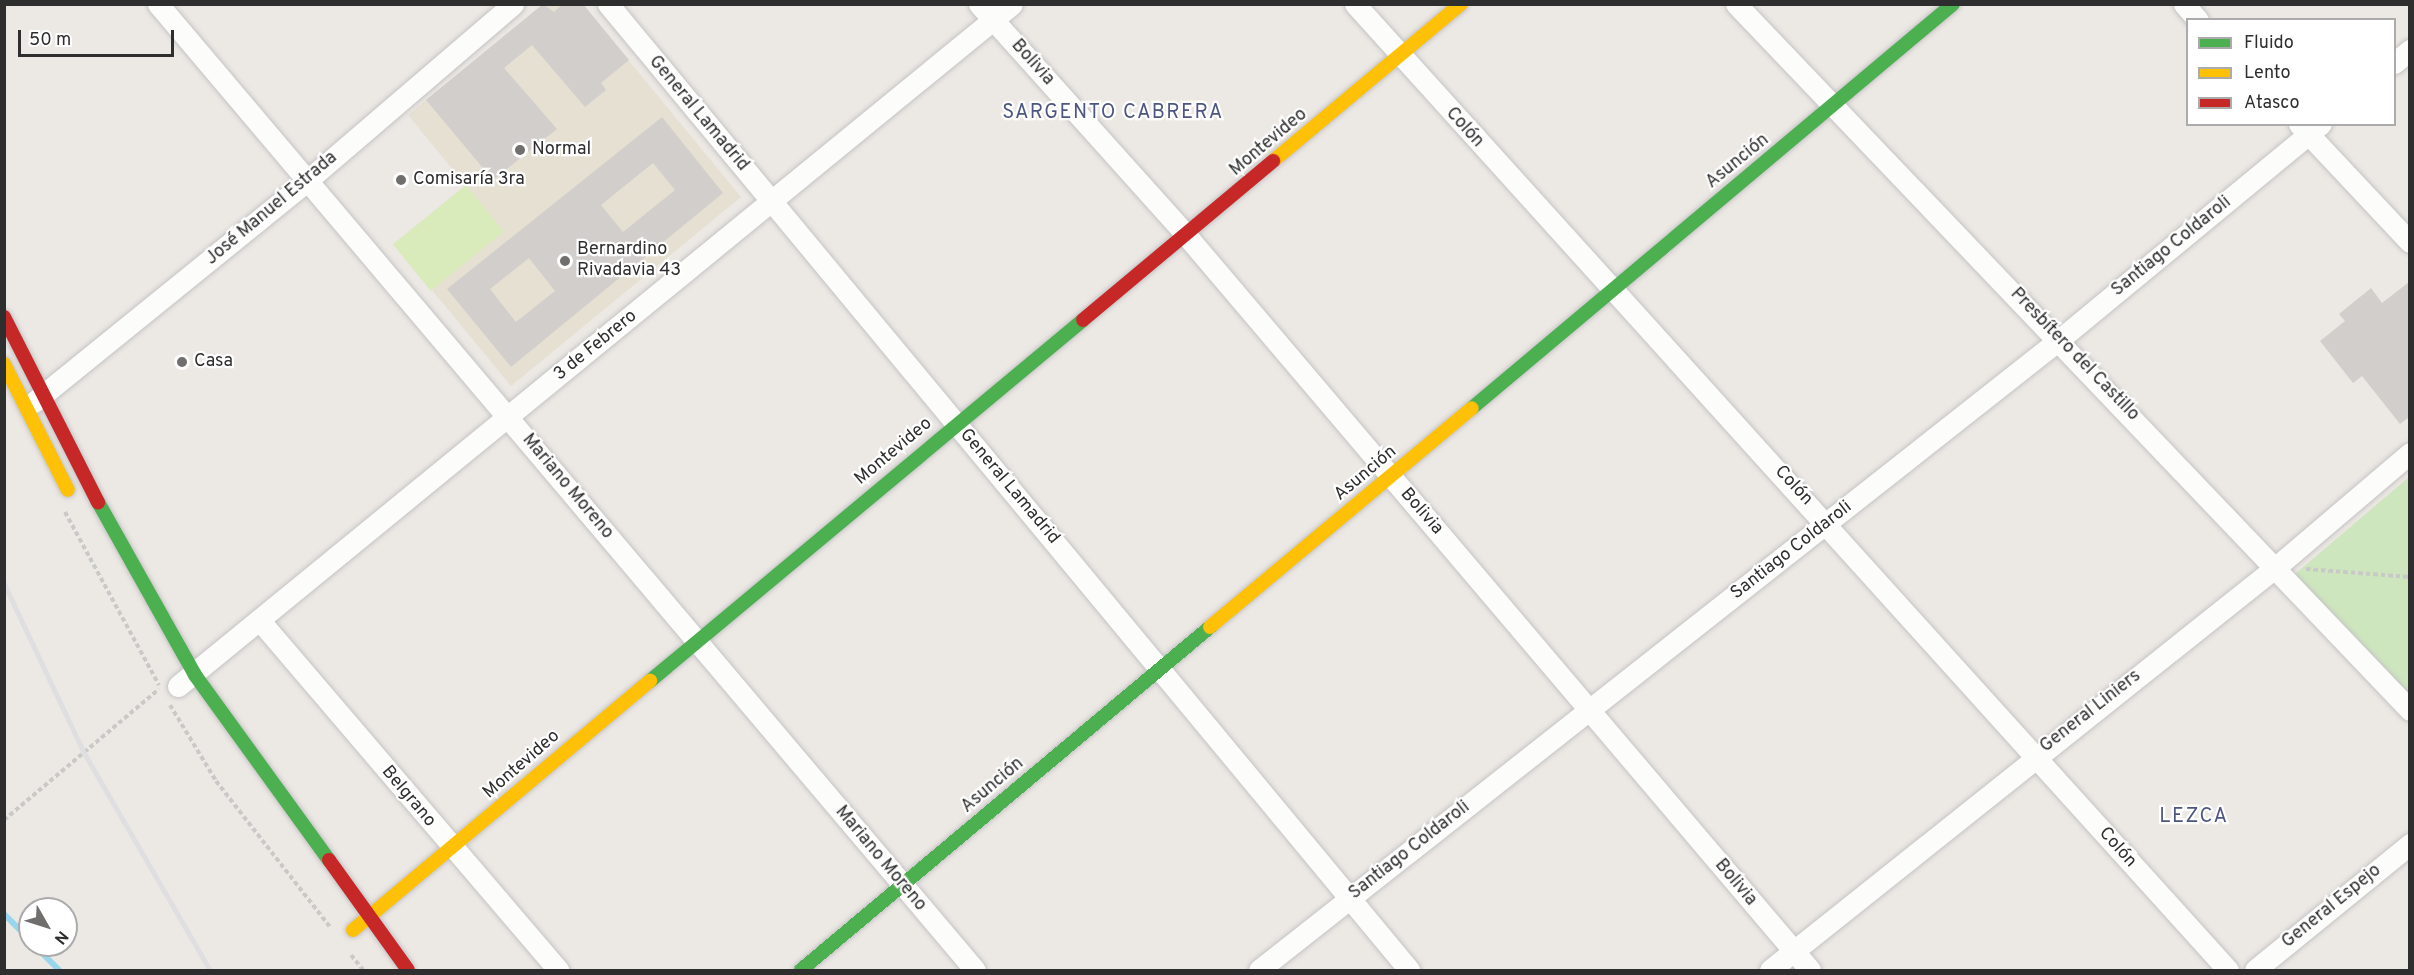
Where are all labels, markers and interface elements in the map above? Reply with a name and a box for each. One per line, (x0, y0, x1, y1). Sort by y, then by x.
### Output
scale bar (21, 18, 177, 56)
legend (2186, 18, 2396, 126)
text: 50 m (29, 29, 71, 52)
text: Fluido (2244, 32, 2294, 55)
street label: Bolivia (1006, 36, 1058, 90)
street label: General Lamadrid (643, 52, 753, 176)
text: Lento (2244, 62, 2290, 85)
text: Atasco (2244, 92, 2300, 115)
district label: SARGENTO CABRERA (1002, 101, 1224, 125)
street label: Colón (1440, 103, 1488, 153)
street label: Montevideo (1226, 104, 1312, 182)
street label: Asunción (1702, 130, 1774, 194)
place label: Normal (532, 139, 591, 161)
marker: Normal (513, 143, 527, 157)
street label: José Manuel Estrada (202, 148, 342, 270)
place label: Comisaría 3ra (413, 169, 525, 191)
marker: Comisaría 3ra (394, 173, 408, 187)
street label: Santiago Coldaroli (2108, 192, 2236, 302)
place label: Bernardino Rivadavia 43 (577, 240, 681, 282)
marker: Bernardino Rivadavia 43 (558, 254, 572, 268)
street label: Presbítero del Castillo (2005, 284, 2143, 426)
street label: 3 de Febrero (550, 306, 642, 386)
place label: Casa (194, 351, 233, 373)
marker: Casa (175, 355, 189, 369)
street label: Montevideo (851, 413, 937, 491)
street label: General Lamadrid (954, 425, 1064, 549)
street label: Mariano Moreno (517, 430, 617, 544)
street label: Asunción (1330, 442, 1402, 506)
street label: Colón (1769, 462, 1817, 510)
street label: Bolivia (1395, 484, 1447, 540)
street label: Santiago Coldaroli (1727, 497, 1857, 605)
street label: General Liniers (2036, 666, 2146, 758)
street label: Montevideo (479, 726, 565, 804)
street label: Asunción (957, 754, 1029, 818)
street label: Belgrano (376, 762, 440, 832)
street label: Santiago Coldaroli (1345, 797, 1475, 905)
street label: Mariano Moreno (830, 802, 930, 916)
district label: LEZCA (2159, 805, 2229, 829)
street label: Colón (2093, 823, 2141, 873)
street label: Bolivia (1709, 855, 1761, 911)
street label: General Espejo (2278, 860, 2386, 954)
north arrow (18, 897, 78, 957)
text: N (49, 926, 72, 948)

